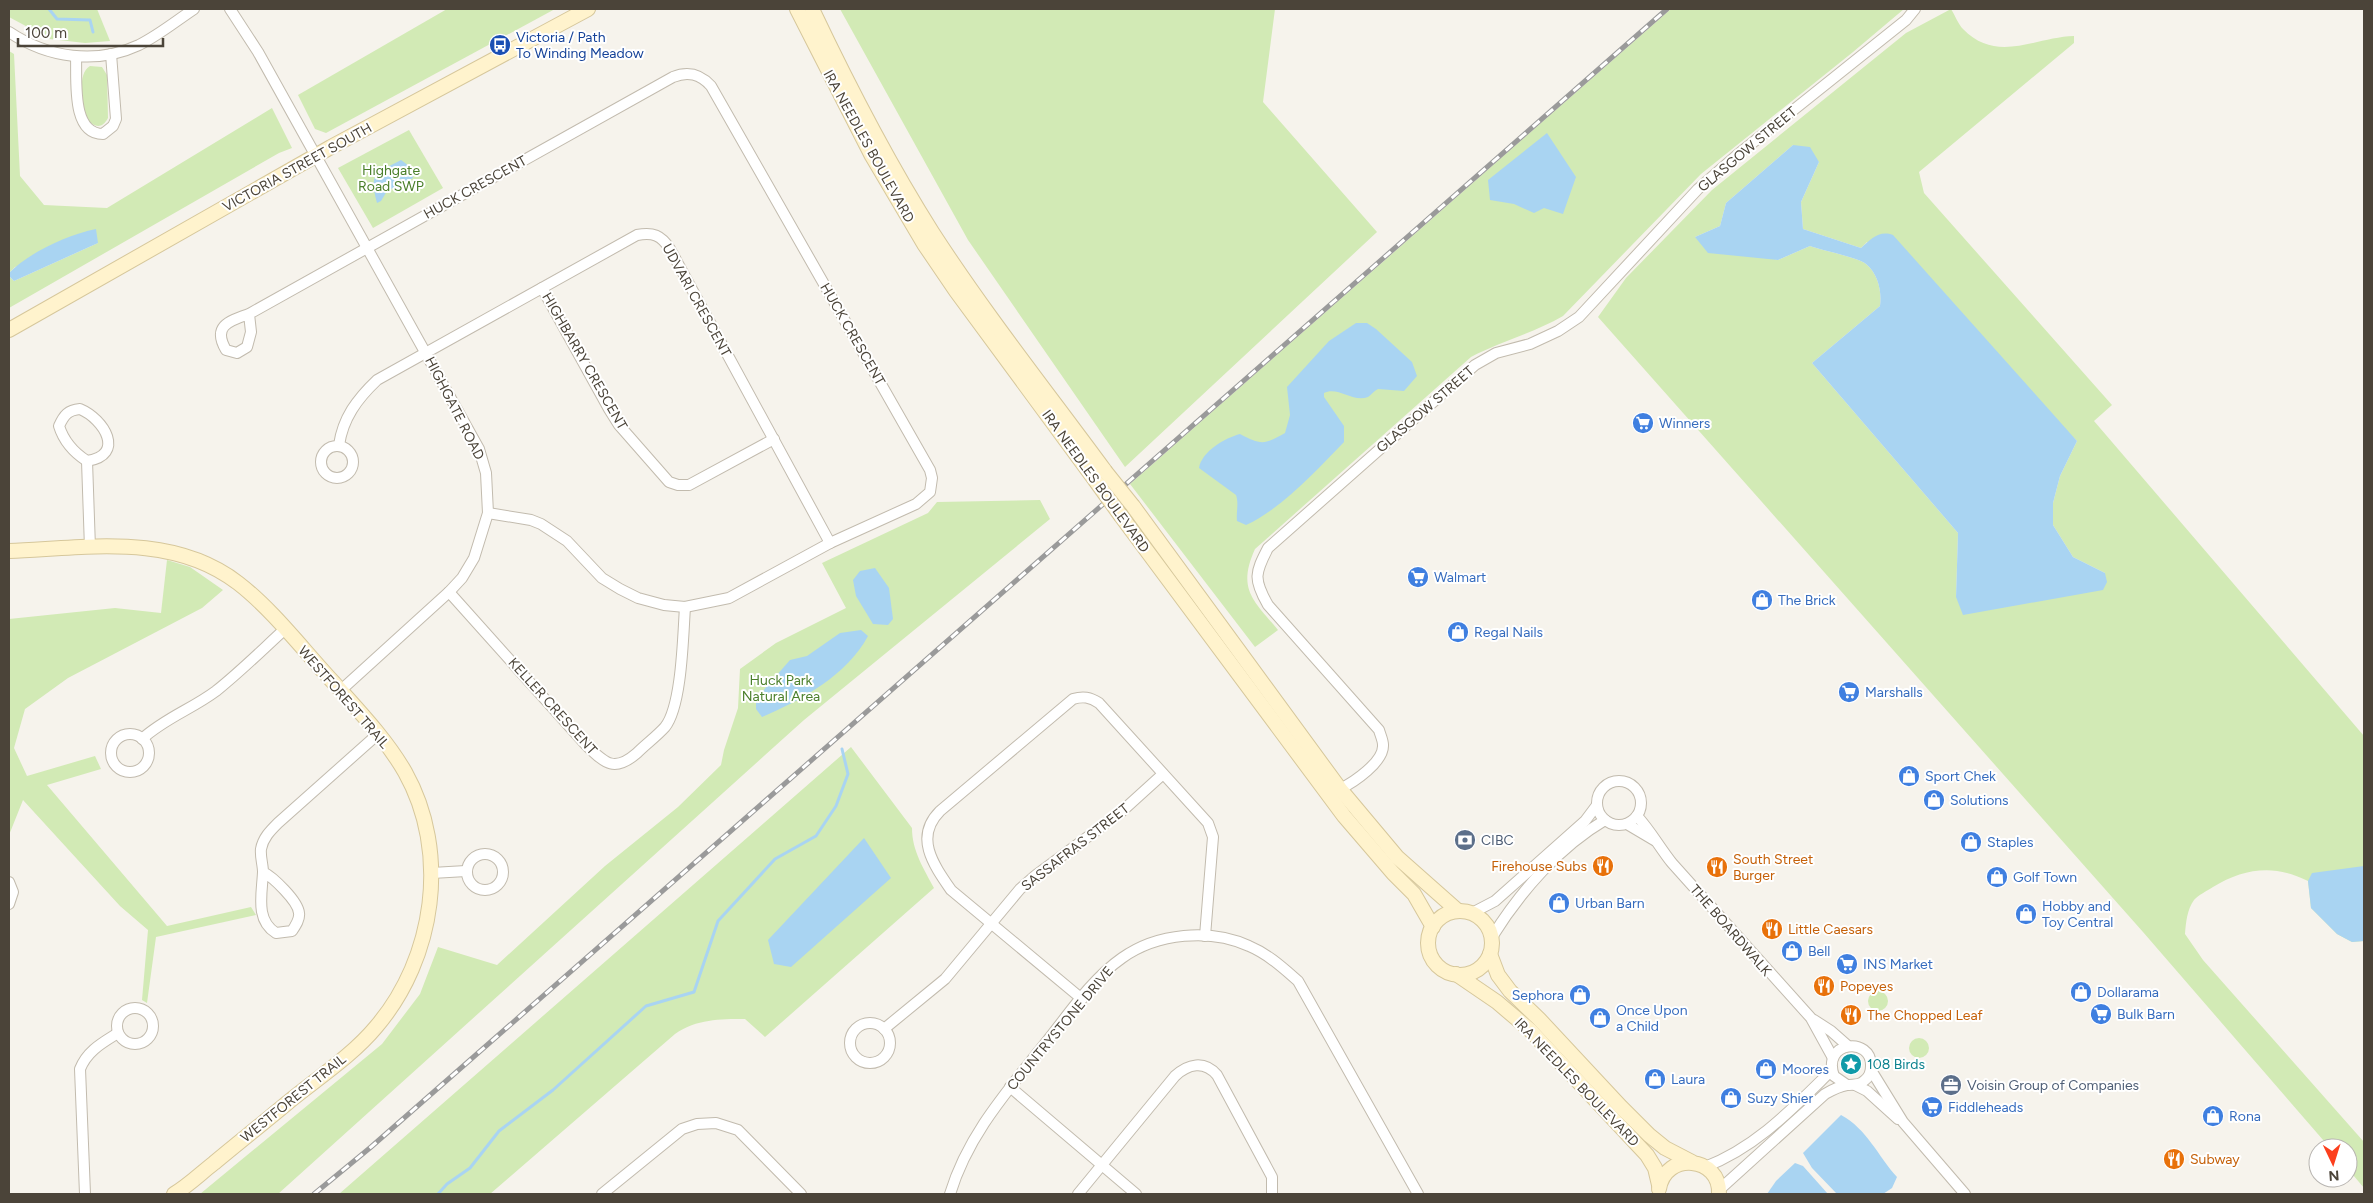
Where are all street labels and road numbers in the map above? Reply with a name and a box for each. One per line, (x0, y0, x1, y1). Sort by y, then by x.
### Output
street label: IRA NEEDLES BOULEVARD (819, 67, 918, 226)
street label: GLASGOW STREET (1694, 103, 1800, 196)
street label: VICTORIA STREET SOUTH (220, 119, 375, 216)
street label: HUCK CRESCENT (421, 152, 530, 223)
street label: UDVARI CRESCENT (658, 241, 735, 360)
street label: HUCK CRESCENT (816, 280, 889, 389)
street label: HIGHBARRY CRESCENT (538, 290, 631, 433)
street label: HIGHGATE ROAD (421, 354, 488, 463)
street label: GLASGOW STREET (1373, 362, 1478, 456)
street label: IRA NEEDLES BOULEVARD (1038, 407, 1153, 556)
street label: WESTFOREST TRAIL (294, 643, 393, 753)
street label: KELLER CRESCENT (505, 654, 601, 759)
street label: SASSAFRAS STREET (1018, 800, 1133, 895)
street label: THE BOARDWALK (1686, 881, 1775, 980)
street label: COUNTRYSTONE DRIVE (1004, 963, 1117, 1094)
street label: IRA NEEDLES BOULEVARD (1511, 1015, 1643, 1150)
street label: WESTFOREST TRAIL (237, 1050, 350, 1146)

